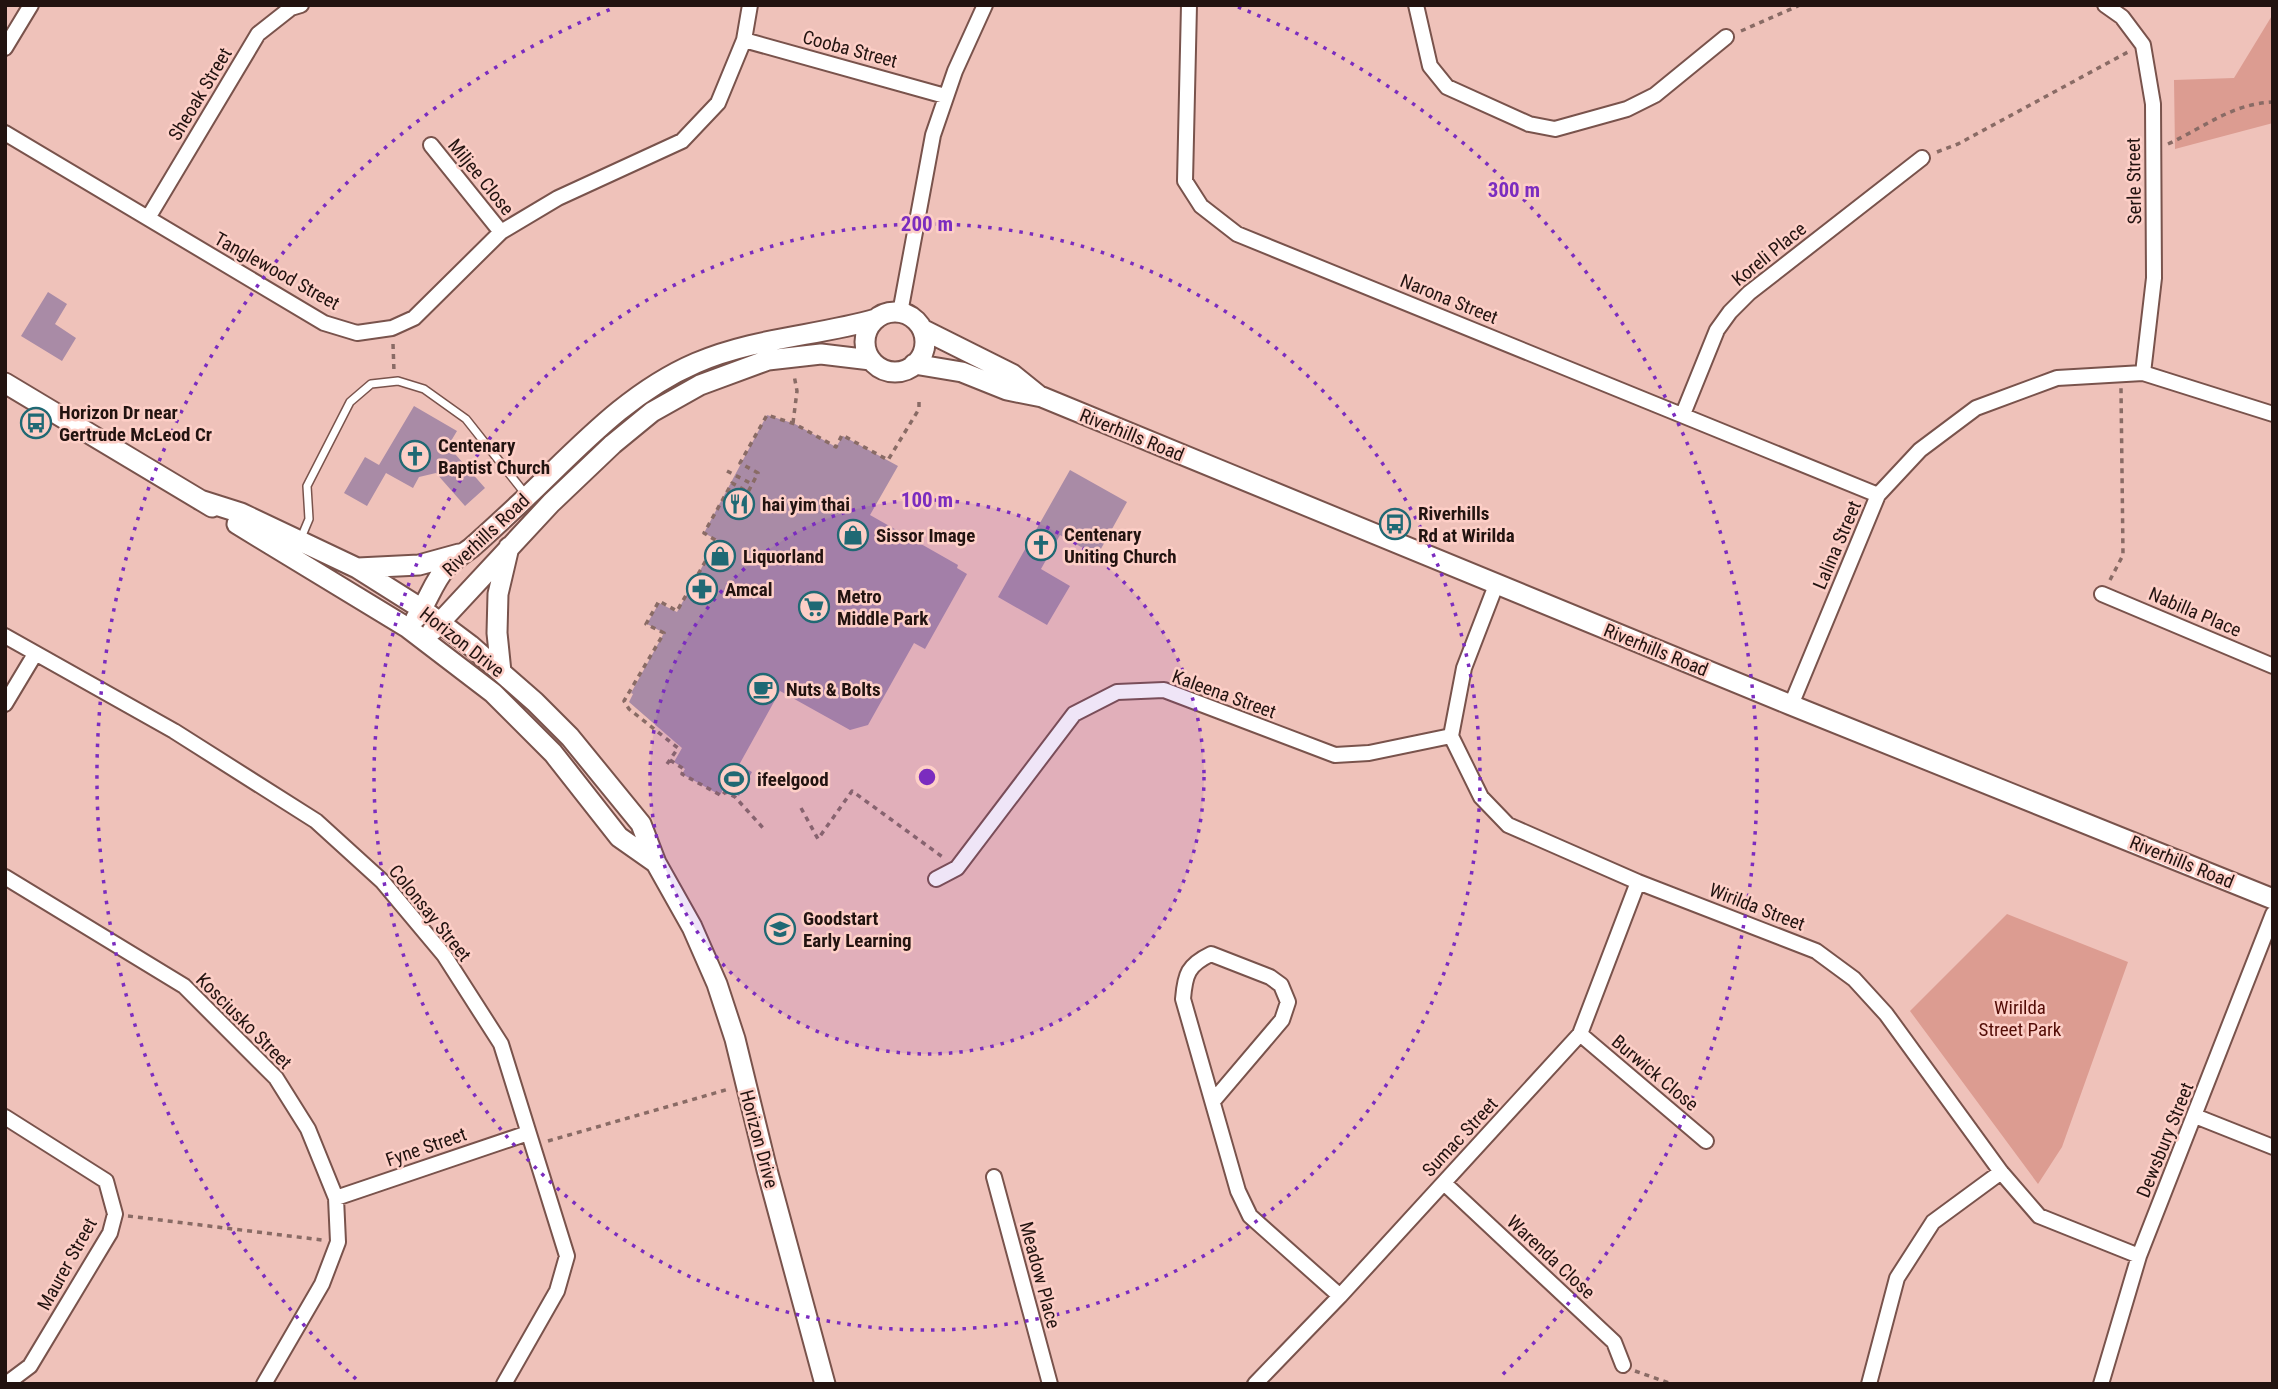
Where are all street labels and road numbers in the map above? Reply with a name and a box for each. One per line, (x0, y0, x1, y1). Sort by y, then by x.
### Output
street label: Cooba Street (800, 25, 900, 73)
street label: Sheoak Street (163, 43, 237, 145)
street label: Miljee Close (443, 134, 519, 220)
street label: Serle Street (2122, 137, 2146, 225)
street label: Koreli Place (1727, 217, 1811, 291)
street label: Tanglewood Street (210, 227, 344, 315)
street label: Narona Street (1397, 269, 1501, 329)
street label: Riverhills Road (1076, 404, 1188, 466)
street label: Riverhills Road (438, 489, 534, 581)
street label: Lalina Street (1808, 497, 1866, 593)
street label: Nabilla Place (2145, 582, 2245, 642)
street label: Horizon Drive (415, 602, 509, 682)
street label: Riverhills Road (1600, 619, 1712, 681)
street label: Kaleena Street (1169, 665, 1279, 723)
street label: Riverhills Road (2126, 831, 2238, 893)
street label: Colonsay Street (384, 860, 476, 966)
street label: Wirilda Street (1706, 878, 1808, 936)
street label: Kosciusko Street (191, 968, 297, 1074)
street label: Burwick Close (1607, 1030, 1703, 1116)
street label: Dewsbury Street (2131, 1079, 2199, 1201)
street label: Horizon Drive (735, 1087, 783, 1191)
street label: Sumac Street (1417, 1093, 1503, 1181)
street label: Fyne Street (383, 1122, 469, 1172)
street label: Warenda Close (1502, 1210, 1600, 1304)
street label: Maurer Street (32, 1214, 102, 1314)
street label: Meadow Place (1015, 1219, 1065, 1331)

